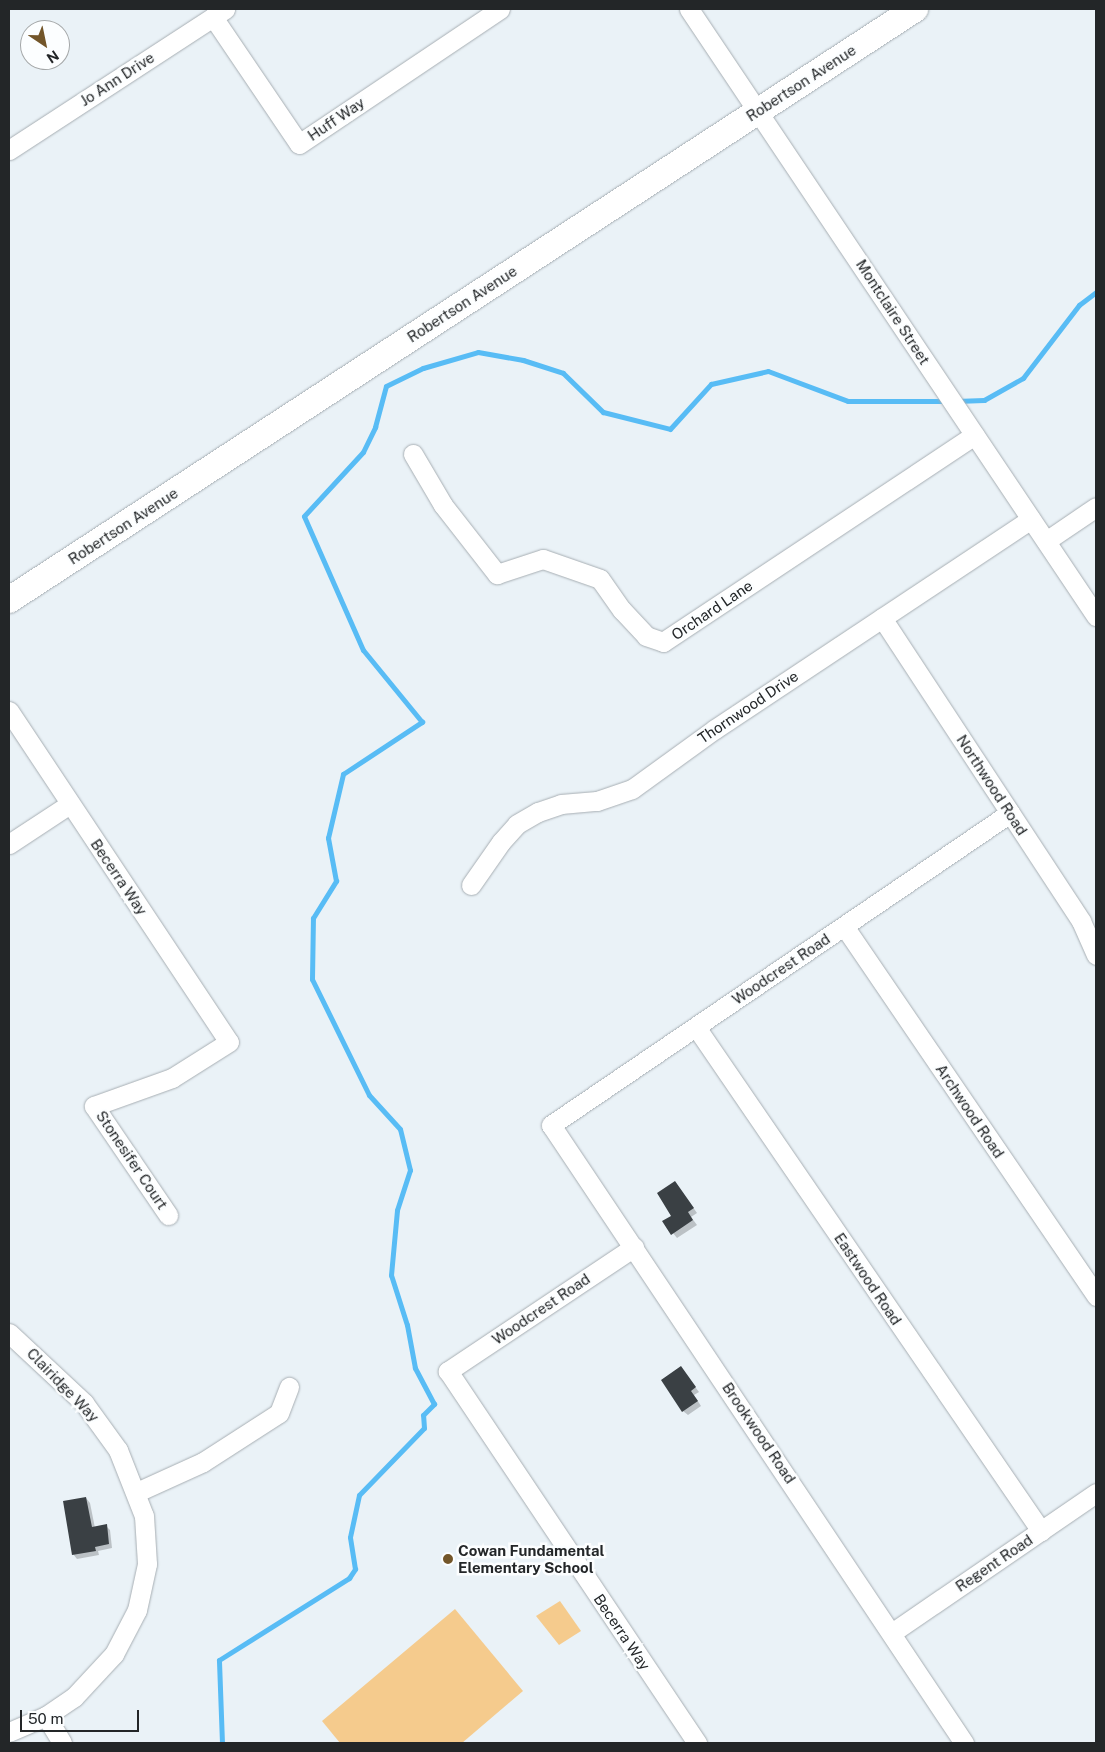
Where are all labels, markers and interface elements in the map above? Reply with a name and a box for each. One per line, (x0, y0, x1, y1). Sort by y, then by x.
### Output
north arrow (20, 20, 70, 70)
street label: Robertson Avenue (743, 41, 859, 125)
text: N (44, 47, 62, 66)
street label: Jo Ann Drive (76, 48, 158, 110)
street label: Huff Way (304, 93, 368, 145)
street label: Montclaire Street (852, 256, 934, 368)
street label: Robertson Avenue (404, 262, 520, 346)
street label: Robertson Avenue (65, 484, 181, 568)
street label: Orchard Lane (668, 576, 756, 644)
street label: Thornwood Drive (694, 667, 802, 747)
street label: Northwood Road (953, 731, 1031, 839)
street label: Becerra Way (87, 835, 151, 919)
street label: Woodcrest Road (729, 930, 833, 1008)
street label: Archwood Road (932, 1061, 1008, 1161)
street label: Stonesifer Court (92, 1107, 172, 1213)
street label: Eastwood Road (831, 1229, 905, 1329)
street label: Woodcrest Road (489, 1270, 593, 1348)
street label: Clairidge Way (23, 1344, 103, 1426)
street label: Brookwood Road (719, 1379, 799, 1487)
street label: Regent Road (952, 1531, 1036, 1595)
place label: Cowan Fundamental Elementary School (458, 1541, 604, 1576)
marker: Cowan Fundamental Elementary School (442, 1553, 454, 1565)
street label: Becerra Way (590, 1590, 654, 1674)
scale bar (22, 1700, 141, 1732)
text: 50 m (28, 1710, 63, 1727)

